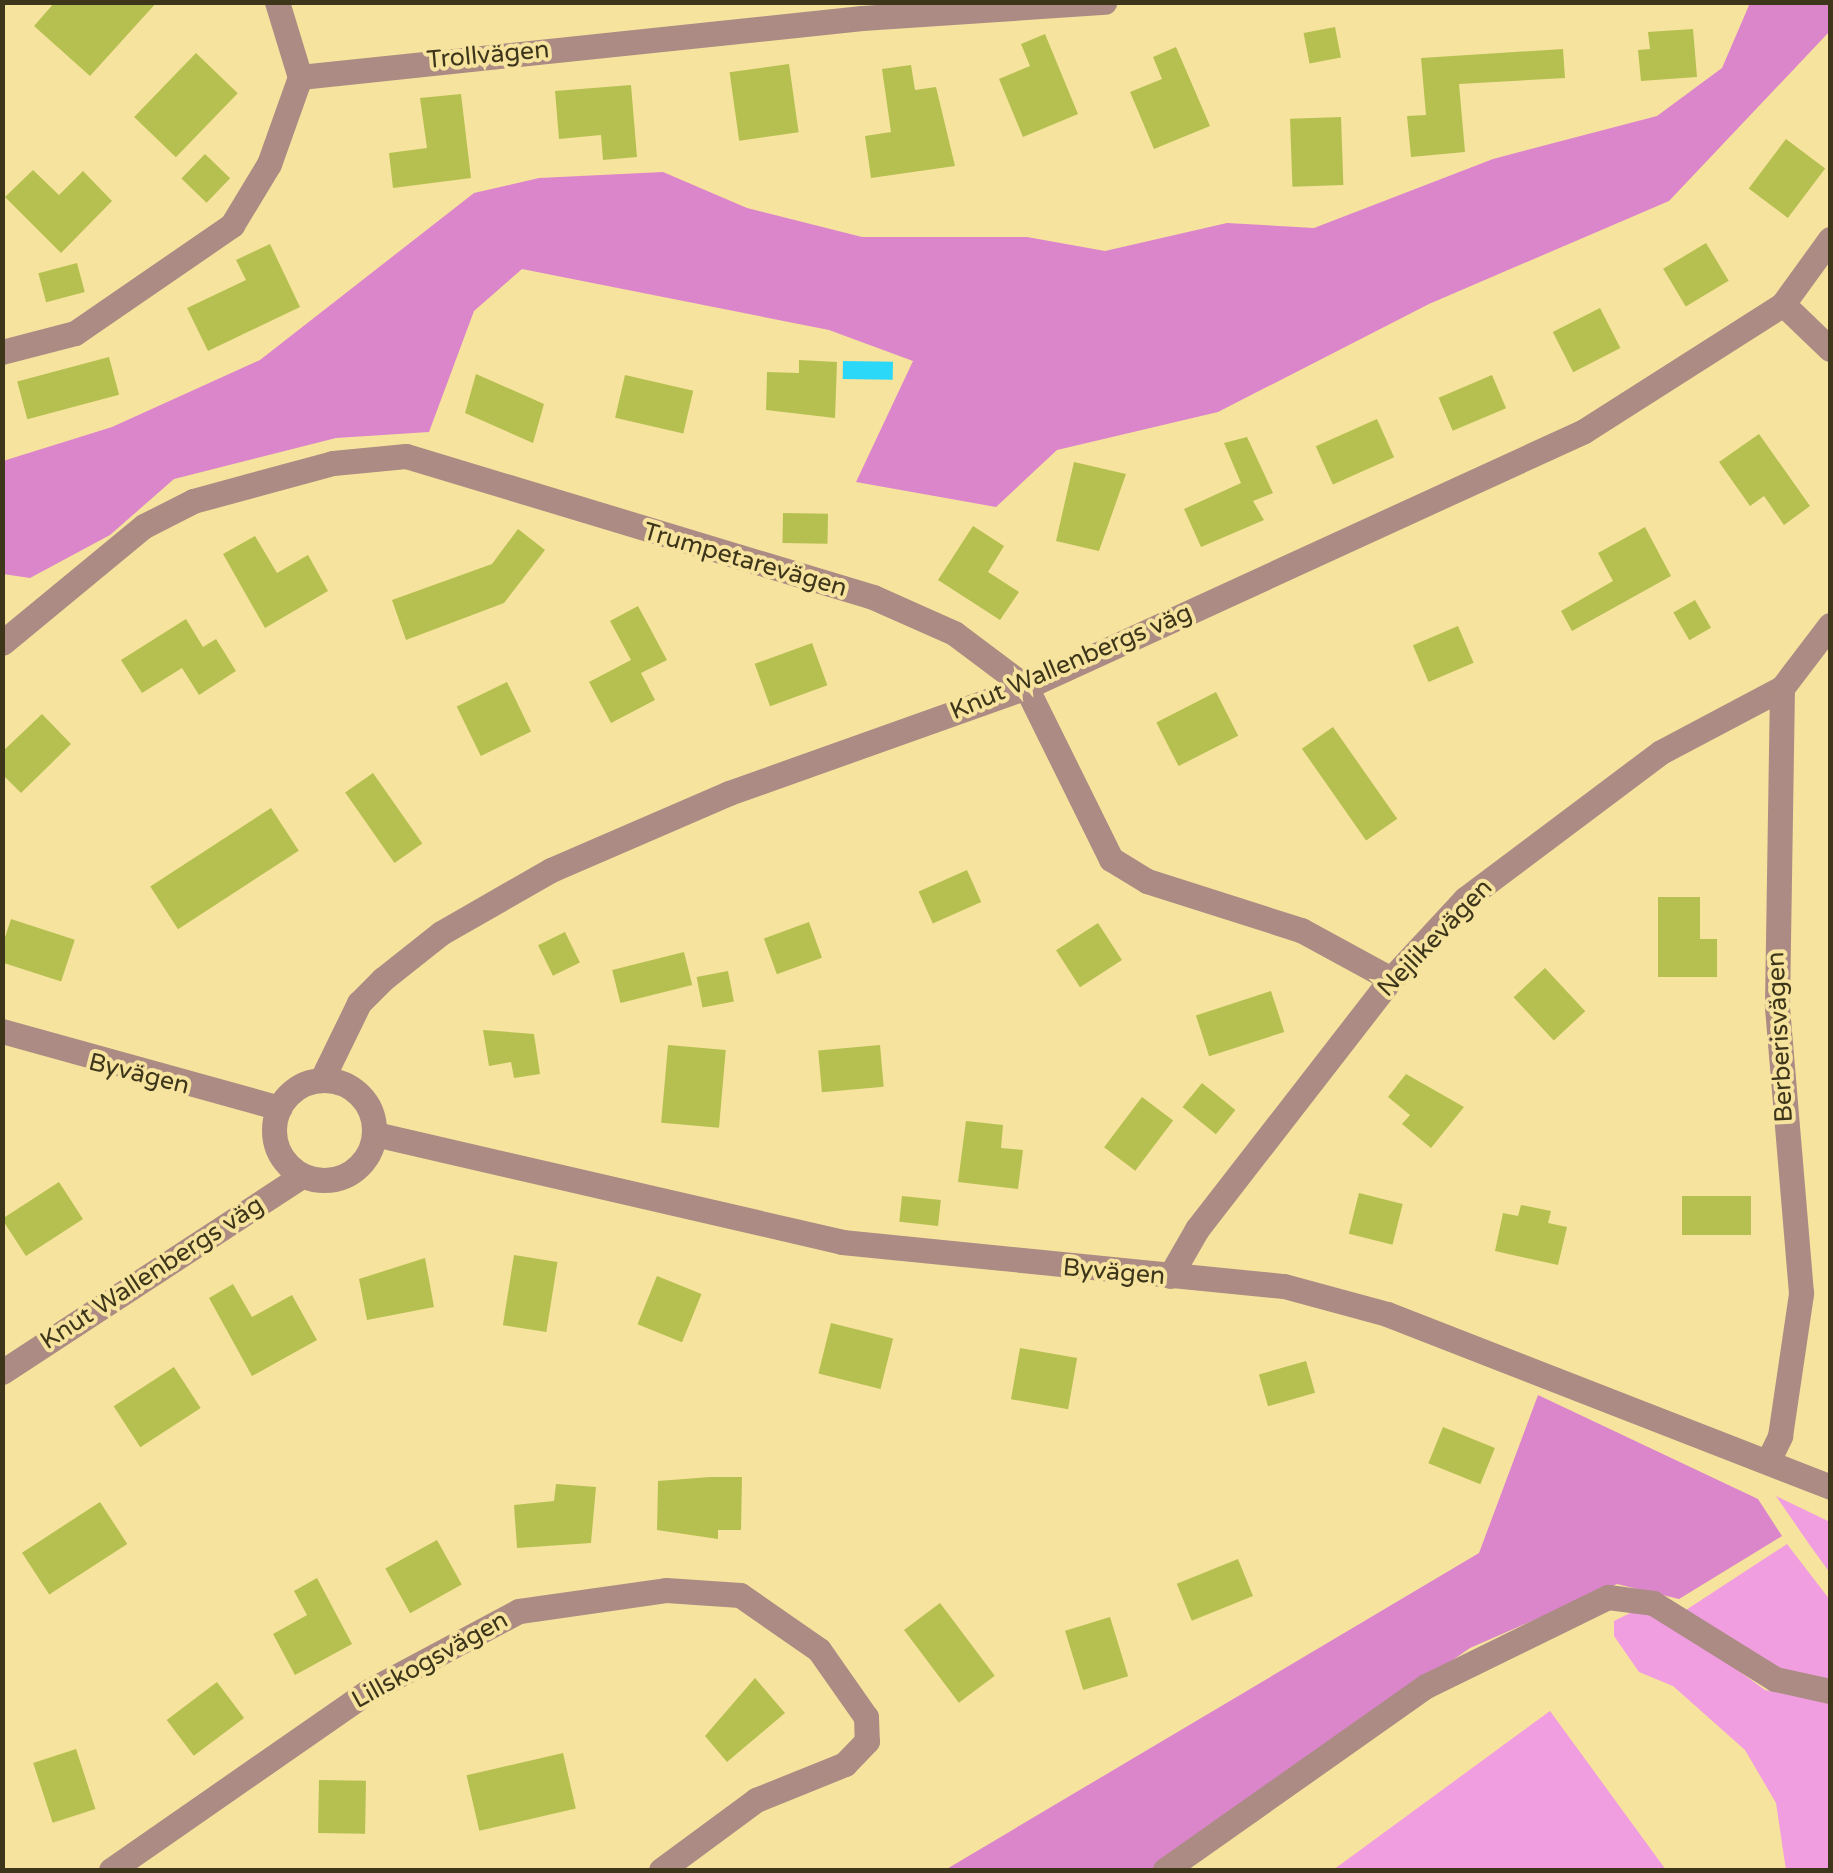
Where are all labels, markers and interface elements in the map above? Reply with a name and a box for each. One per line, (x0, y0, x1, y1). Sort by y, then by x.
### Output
street label: Trollvägen (425, 35, 551, 75)
street label: Trumpetarevägen (640, 517, 850, 603)
street label: Knut Wallenbergs väg (946, 597, 1196, 727)
street label: Nejlikevägen (1371, 873, 1499, 1003)
street label: Berberisvägen (1761, 951, 1799, 1123)
street label: Byvägen (86, 1047, 192, 1101)
street label: Knut Wallenbergs väg (35, 1190, 269, 1356)
street label: Byvägen (1062, 1253, 1166, 1291)
street label: Lillskogsvägen (347, 1605, 513, 1715)

